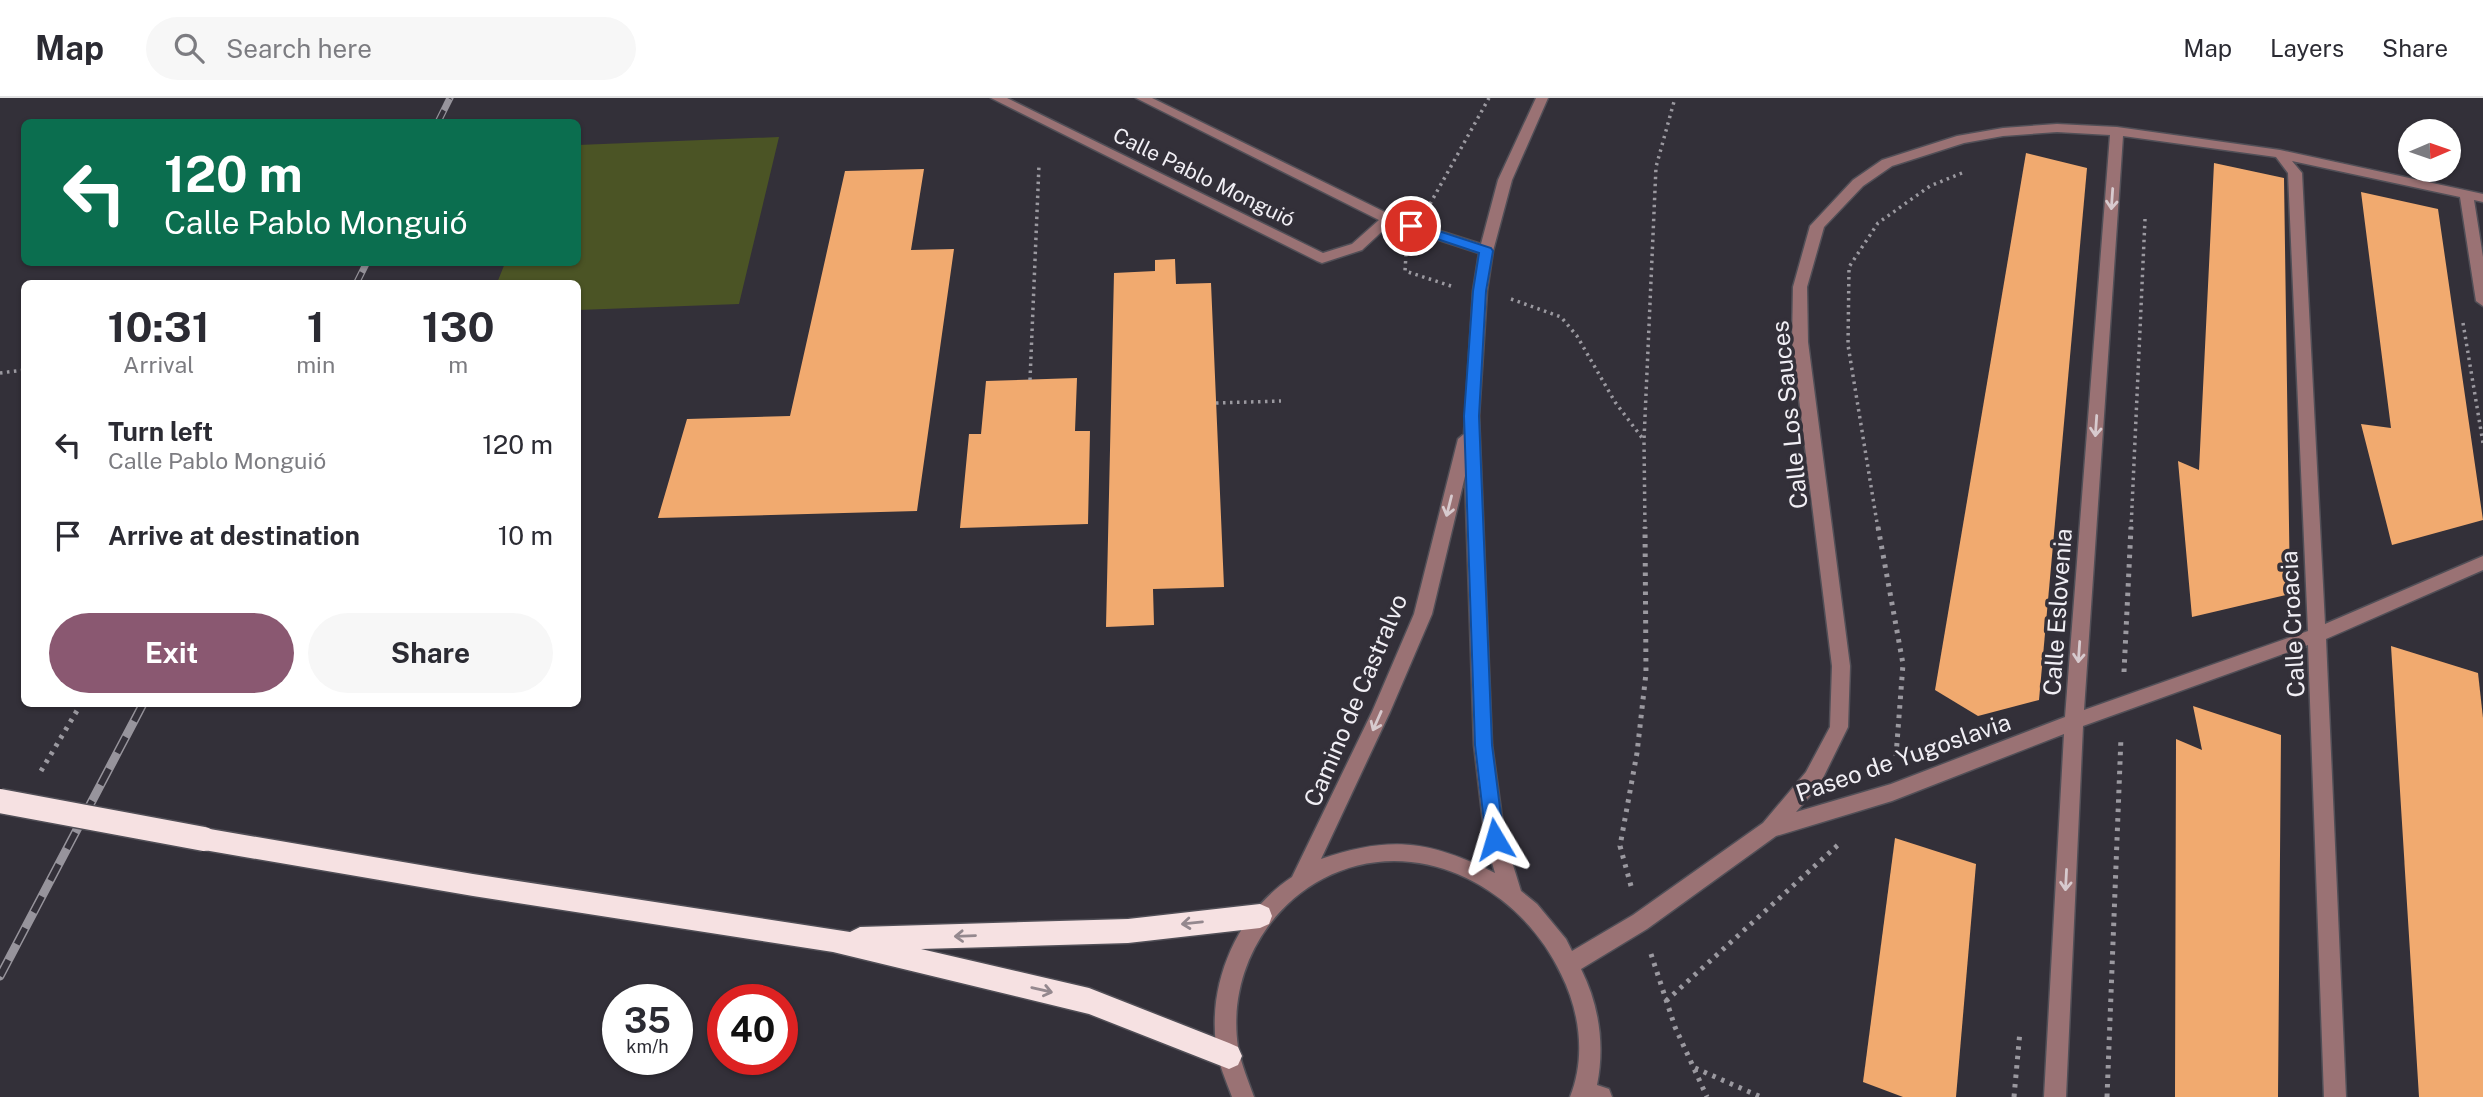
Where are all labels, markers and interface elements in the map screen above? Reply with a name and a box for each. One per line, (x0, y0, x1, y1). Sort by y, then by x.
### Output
search box (146, 17, 636, 80)
text: Map (35, 29, 104, 67)
icon: search (170, 29, 208, 67)
text: Search here (226, 33, 372, 64)
text: Map (2183, 34, 2232, 62)
text: Layers (2270, 34, 2344, 62)
text: Share (2382, 34, 2448, 62)
north arrow (2398, 119, 2460, 182)
map controls (2398, 119, 2461, 182)
street label: Calle Pablo Monguió (1109, 122, 1299, 232)
text: 120 m (164, 145, 303, 203)
icon: left (49, 147, 140, 238)
one-way arrow (2105, 187, 2118, 209)
pin (1381, 196, 1441, 256)
text: Calle Pablo Monguió (164, 204, 468, 241)
icon: arrive (1392, 207, 1430, 245)
text: 10:31 (107, 302, 210, 351)
text: 1 (307, 302, 325, 351)
text: 130 (422, 302, 495, 351)
street label: Calle Los Sauces (1765, 320, 1813, 510)
text: Arrival (123, 351, 194, 378)
text: min (296, 351, 335, 378)
text: m (448, 351, 468, 378)
one-way arrow (2089, 414, 2102, 437)
text: Turn left (108, 416, 213, 447)
icon: left (49, 426, 87, 464)
text: 120 m (482, 429, 553, 460)
text: Calle Pablo Monguió (108, 447, 326, 474)
one-way arrow (1442, 494, 1455, 517)
icon: arrive (49, 517, 87, 555)
text: Arrive at destination (108, 520, 360, 551)
text: 10 m (498, 520, 553, 551)
street label: Calle Eslovenia (2037, 527, 2077, 697)
street label: Calle Croacia (2274, 550, 2310, 698)
street label: Camino de Castralvo (1298, 590, 1412, 810)
button: Exit (49, 613, 294, 693)
button: Share (308, 613, 553, 693)
one-way arrow (2072, 641, 2085, 663)
street label: Paseo de Yugoslavia (1792, 707, 2014, 807)
one-way arrow (1370, 709, 1383, 731)
position arrow (1458, 802, 1532, 876)
one-way arrow (2059, 868, 2072, 890)
one-way arrow (1181, 917, 1204, 930)
one-way arrow (954, 929, 977, 942)
speed limit sign: 40 (707, 984, 798, 1075)
one-way arrow (1031, 984, 1053, 997)
text: 35 (624, 1000, 671, 1041)
text: km/h (626, 1036, 669, 1057)

